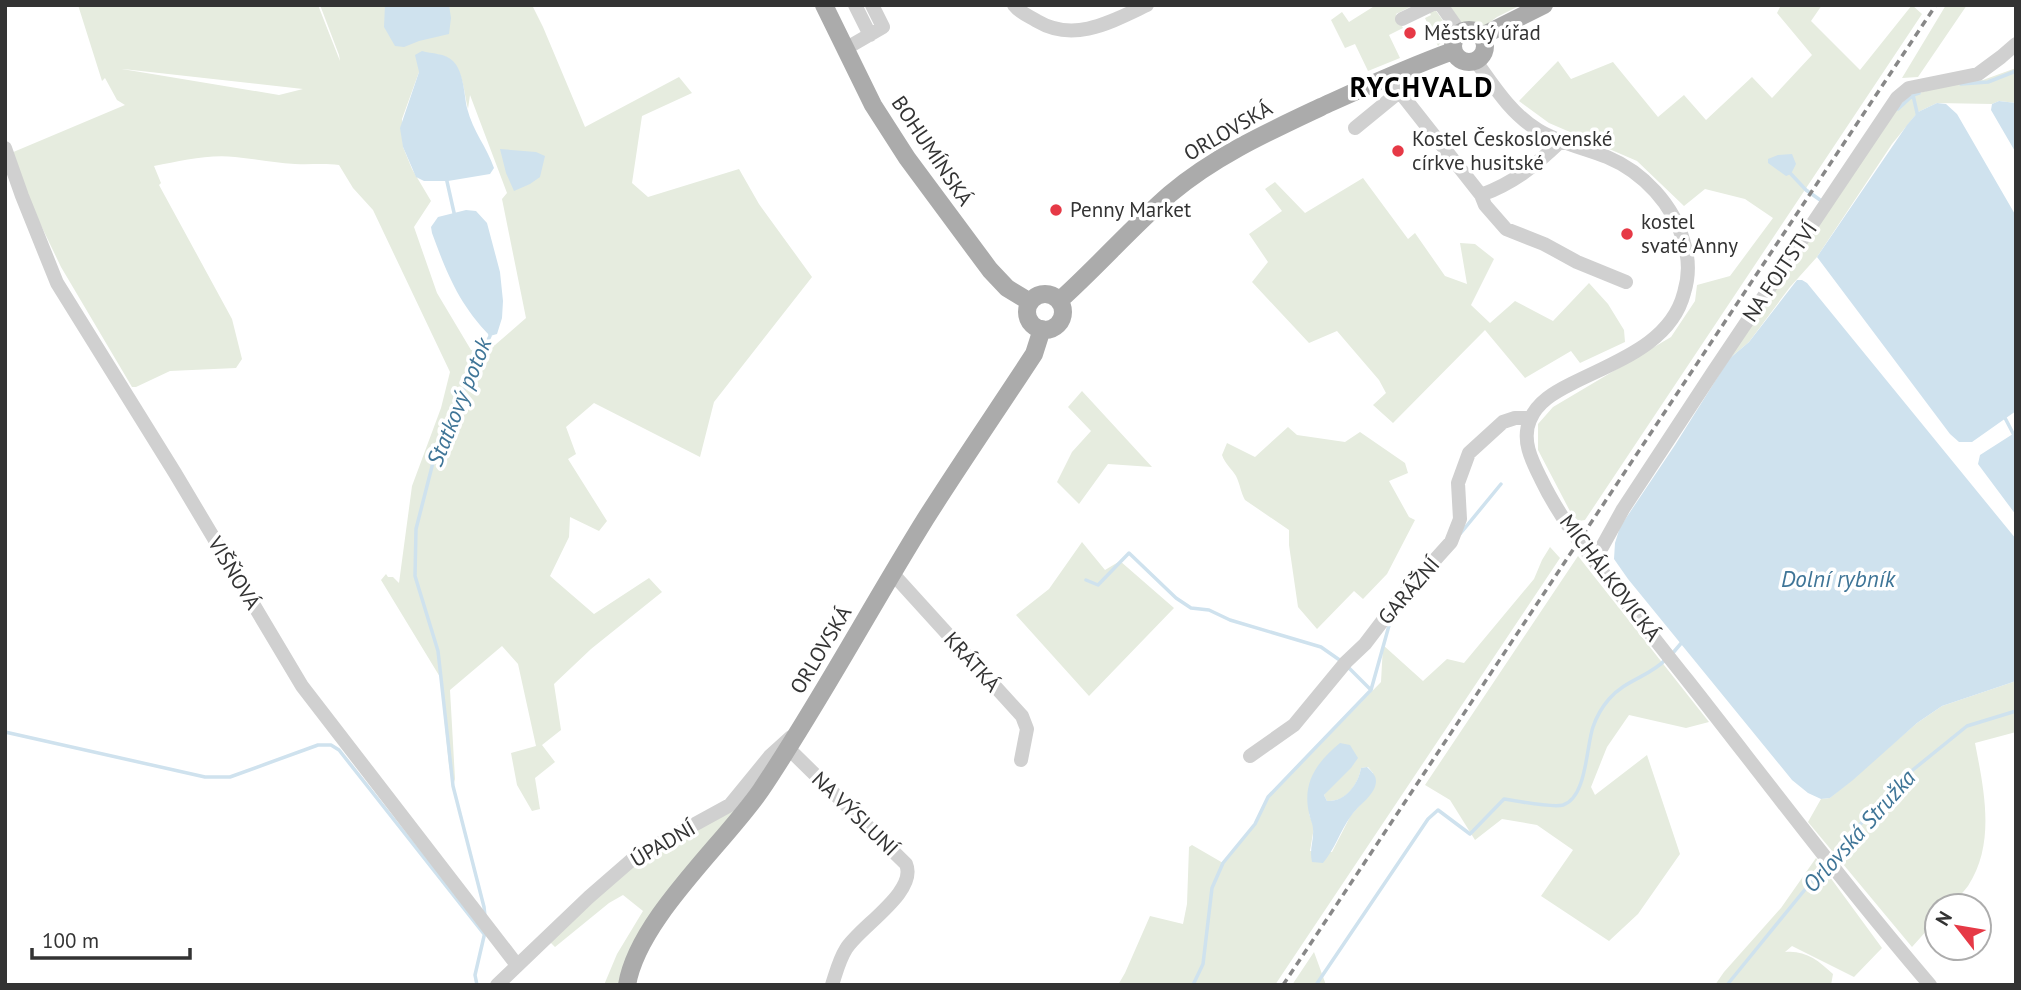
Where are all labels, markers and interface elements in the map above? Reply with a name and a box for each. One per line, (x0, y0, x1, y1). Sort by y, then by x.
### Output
place label: Městský úřad (1424, 19, 1541, 46)
marker: Městský úřad (1402, 25, 1418, 41)
district label: RYCHVALD (1350, 68, 1494, 105)
street label: BOHUMÍNSKÁ (886, 91, 979, 211)
street label: ORLOVSKÁ (1179, 94, 1277, 167)
place label: Kostel Československé církve husitské (1412, 125, 1612, 176)
marker: Kostel Československé církve husitské (1390, 143, 1406, 159)
place label: Penny Market (1070, 196, 1191, 223)
marker: Penny Market (1048, 202, 1064, 218)
place label: kostel svaté Anny (1641, 208, 1738, 259)
street label: NA FOJTSTVÍ (1736, 216, 1823, 327)
marker: kostel svaté Anny (1619, 226, 1635, 242)
water label: Statkový potok (420, 332, 498, 470)
street label: MICHÁLKOVICKÁ (1554, 509, 1667, 647)
street label: VIŠŇOVÁ (202, 530, 267, 615)
street label: GARÁŽNÍ (1372, 551, 1446, 630)
water label: Dolní rybník (1781, 564, 1897, 593)
street label: ORLOVSKÁ (784, 600, 858, 699)
street label: KRÁTKÁ (938, 626, 1007, 698)
water label: Orlovská Stružka (1796, 763, 1921, 898)
street label: NA VÝSLUNÍ (806, 766, 905, 862)
street label: ÚPADNÍ (626, 814, 701, 873)
north arrow (1923, 892, 1993, 962)
text: N (1930, 907, 1957, 930)
scale bar (32, 916, 189, 960)
text: 100 m (42, 927, 99, 954)

